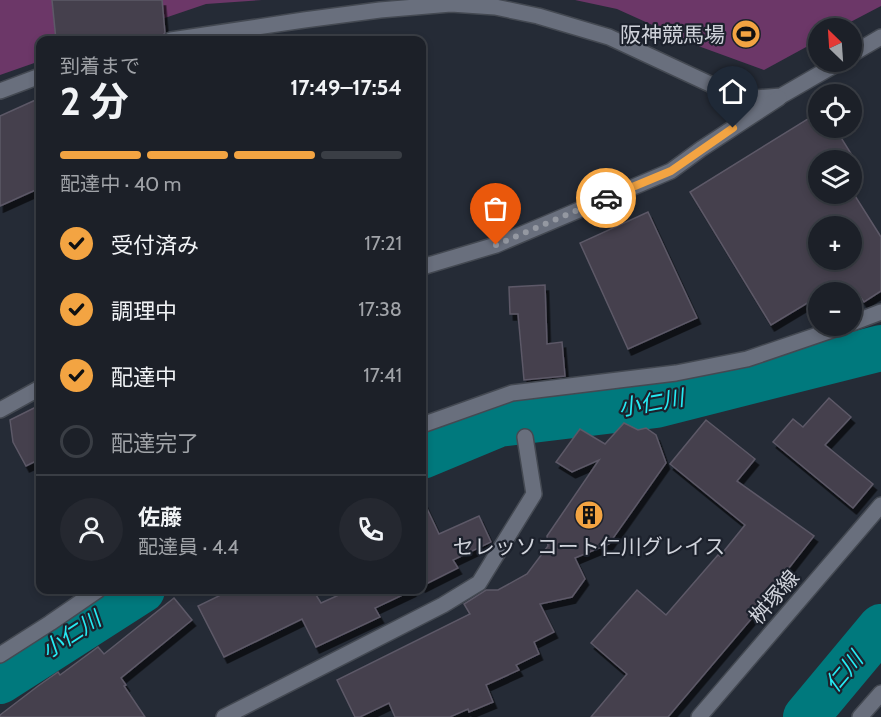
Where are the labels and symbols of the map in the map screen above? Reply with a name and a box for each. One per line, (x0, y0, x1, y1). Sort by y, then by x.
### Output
sports icon: 阪神競馬場 (730, 18, 762, 50)
north arrow (808, 18, 862, 72)
place label: 阪神競馬場 (620, 22, 725, 47)
pin (707, 66, 758, 128)
courier (576, 168, 636, 228)
pin (470, 183, 521, 245)
water label: 小仁川 (616, 384, 688, 422)
building icon: セレッソコート仁川グレイス (573, 499, 605, 531)
place label: セレッソコート仁川グレイス (453, 534, 725, 559)
street label: 桝塚線 (744, 565, 804, 629)
water label: 小仁川 (36, 605, 108, 664)
water label: 仁川 (820, 645, 870, 698)

